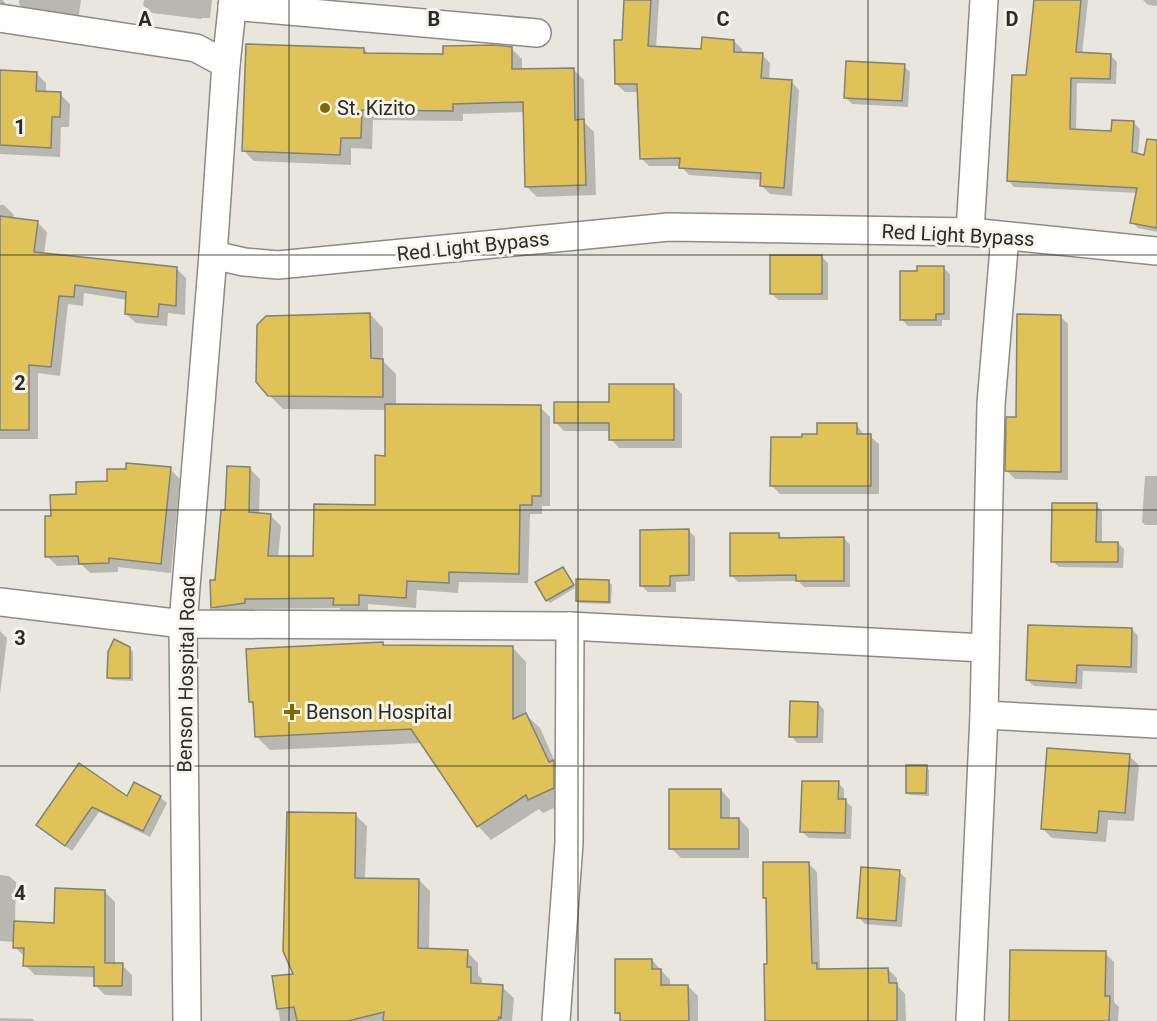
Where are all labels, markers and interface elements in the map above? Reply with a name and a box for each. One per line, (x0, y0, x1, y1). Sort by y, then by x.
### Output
text: A (138, 7, 152, 31)
text: B (428, 7, 440, 31)
text: C (716, 7, 730, 31)
text: D (1006, 7, 1019, 31)
place label: St. Kizito (337, 96, 416, 120)
marker: St. Kizito (318, 101, 332, 115)
text: 1 (14, 115, 26, 139)
street label: Red Light Bypass (881, 219, 1035, 251)
street label: Red Light Bypass (396, 226, 550, 266)
text: 2 (14, 371, 26, 395)
street label: Benson Hospital Road (172, 575, 200, 773)
text: 3 (14, 626, 26, 650)
place label: Benson Hospital (306, 700, 452, 724)
marker: Benson Hospital (283, 703, 301, 721)
text: 4 (14, 881, 26, 905)

